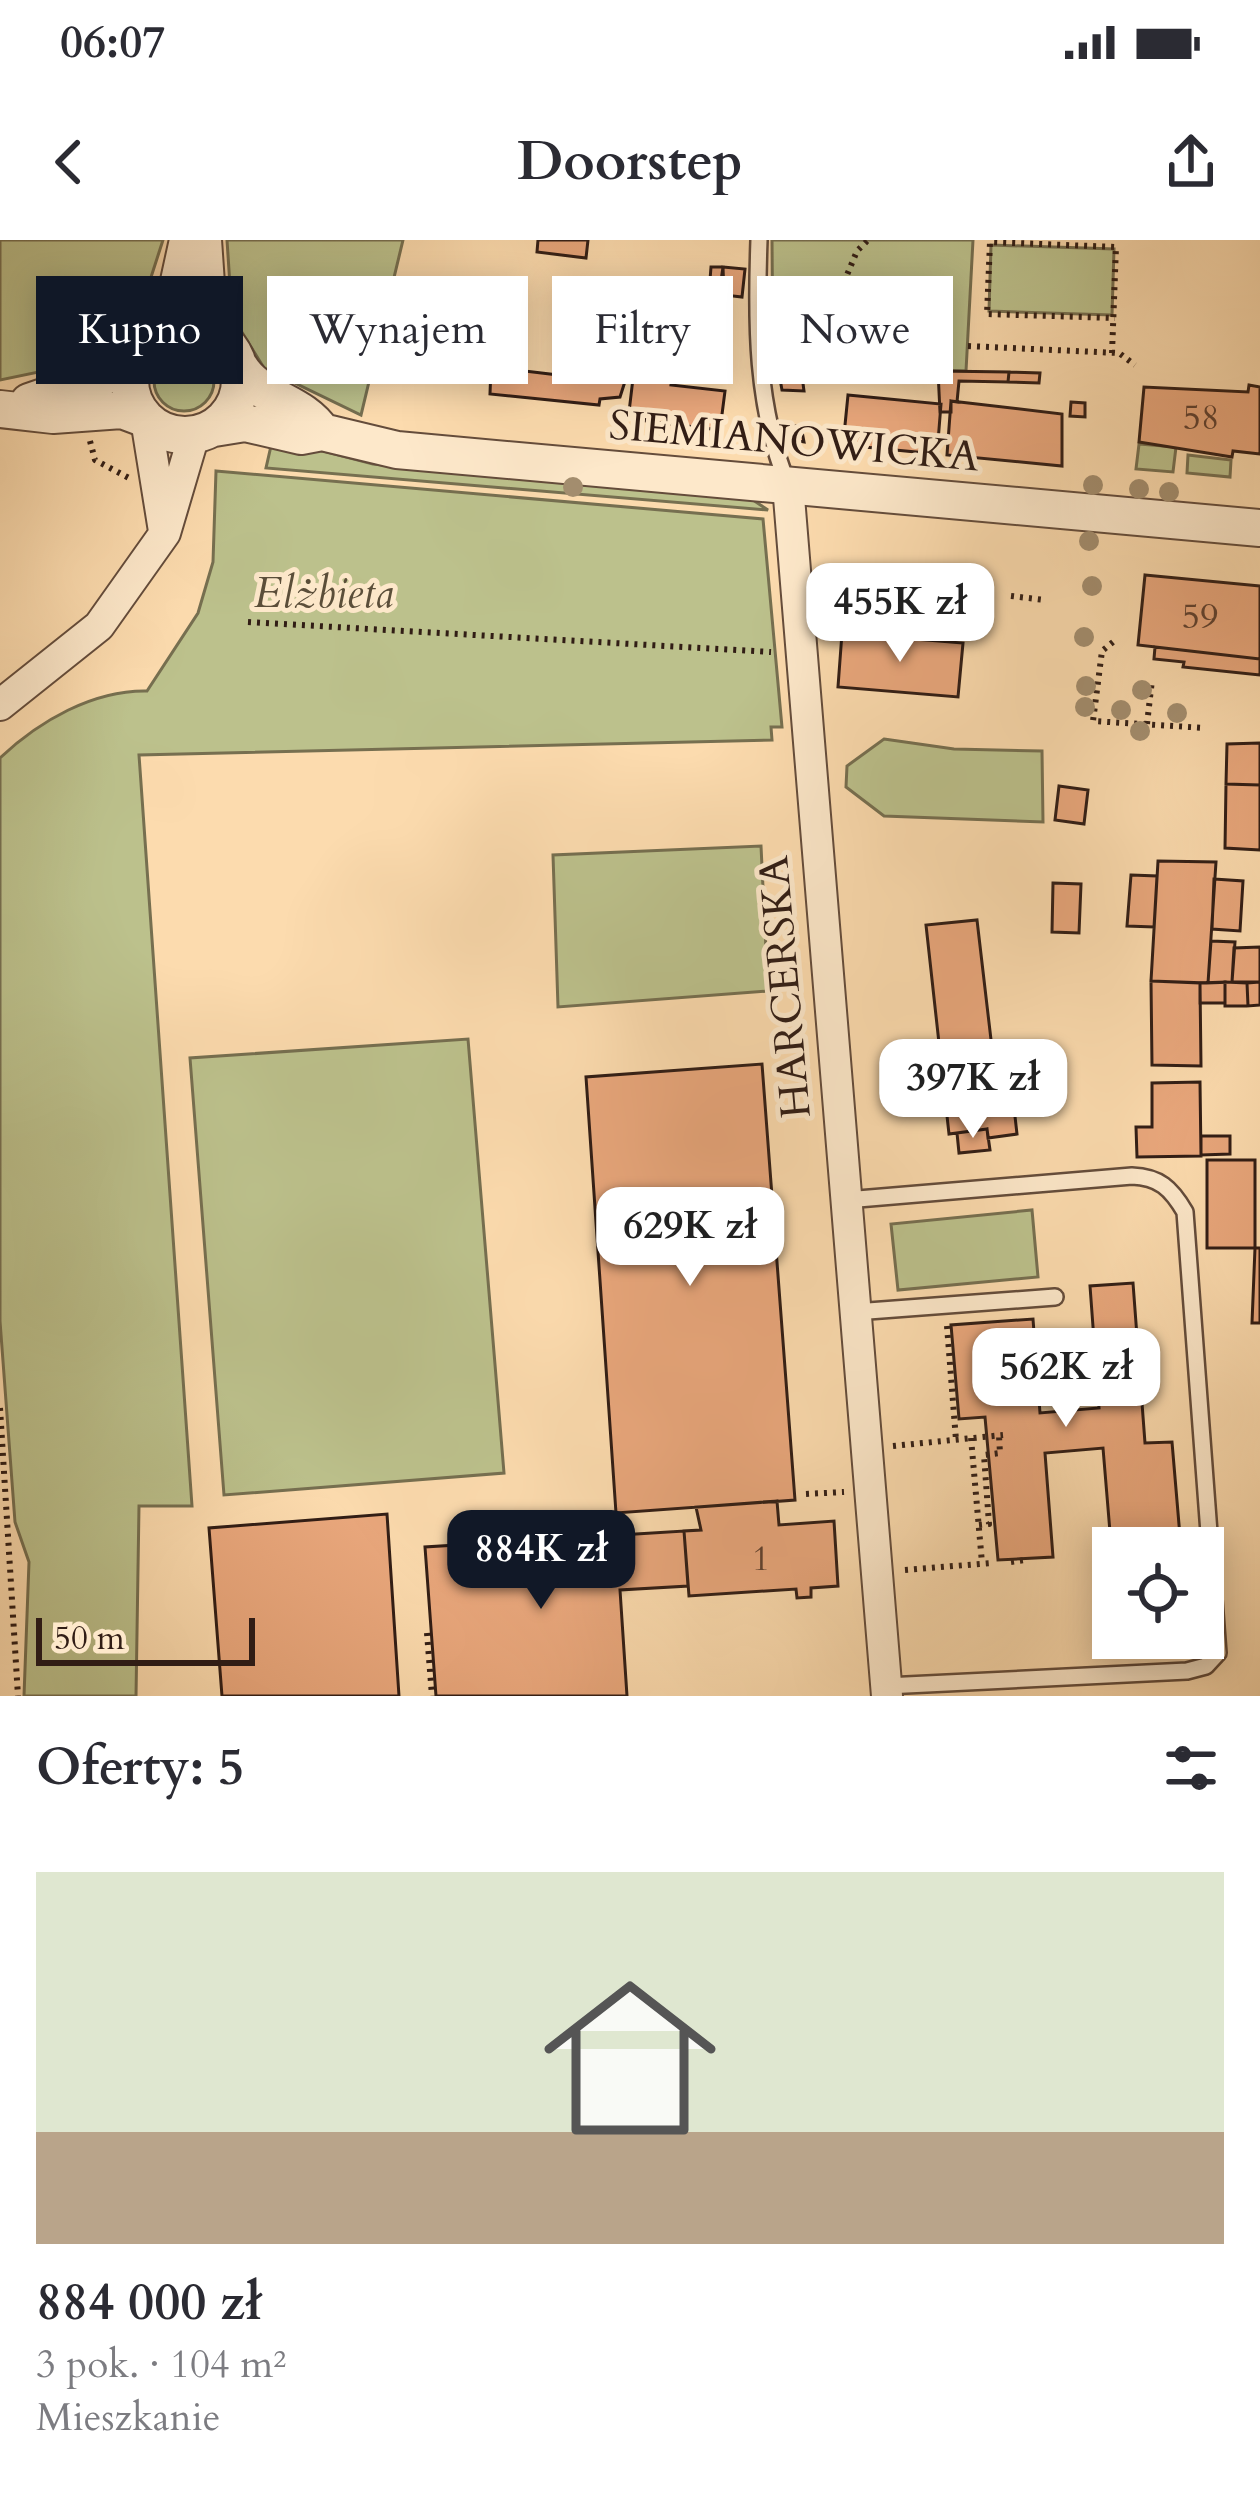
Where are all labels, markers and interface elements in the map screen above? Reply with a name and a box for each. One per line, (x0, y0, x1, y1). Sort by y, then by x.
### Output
text: 06:07 (60, 12, 165, 73)
text: Doorstep (517, 126, 743, 199)
icon: back (36, 129, 102, 195)
icon: share (1158, 129, 1224, 195)
chip: Kupno (36, 276, 243, 384)
chip: Wynajem (267, 276, 528, 384)
chip: Filtry (552, 276, 733, 384)
chip: Nowe (757, 276, 953, 384)
house number: 58 (1183, 393, 1219, 442)
street label: SIEMIANOWICKA (607, 396, 981, 486)
pin: 455K zł (789, 563, 1011, 665)
park label: Elżbieta (254, 565, 394, 622)
text: 455K zł (833, 575, 967, 628)
house number: 59 (1182, 592, 1218, 641)
street label: HARCERSKA (745, 853, 825, 1121)
pin: 397K zł (862, 1039, 1084, 1141)
text: 397K zł (906, 1051, 1040, 1104)
pin: 629K zł (579, 1187, 801, 1289)
text: 629K zł (623, 1199, 757, 1252)
pin: 562K zł (955, 1328, 1177, 1430)
text: 562K zł (999, 1340, 1133, 1393)
pin: 884K zł (430, 1510, 652, 1612)
text: 884K zł (474, 1522, 608, 1575)
map controls (1092, 1527, 1224, 1659)
button: locate (1092, 1527, 1224, 1659)
house number: 1 (752, 1534, 770, 1583)
scale bar (36, 1612, 255, 1665)
text: 50 m (54, 1616, 125, 1661)
text: Oferty: 5 (36, 1733, 244, 1803)
icon: filters (1158, 1735, 1224, 1801)
icon: home (522, 1950, 738, 2166)
text: 884 000 zł (36, 2268, 261, 2338)
text: 3 pok. · 104 m² (36, 2338, 286, 2391)
text: Mieszkanie (36, 2391, 220, 2444)

